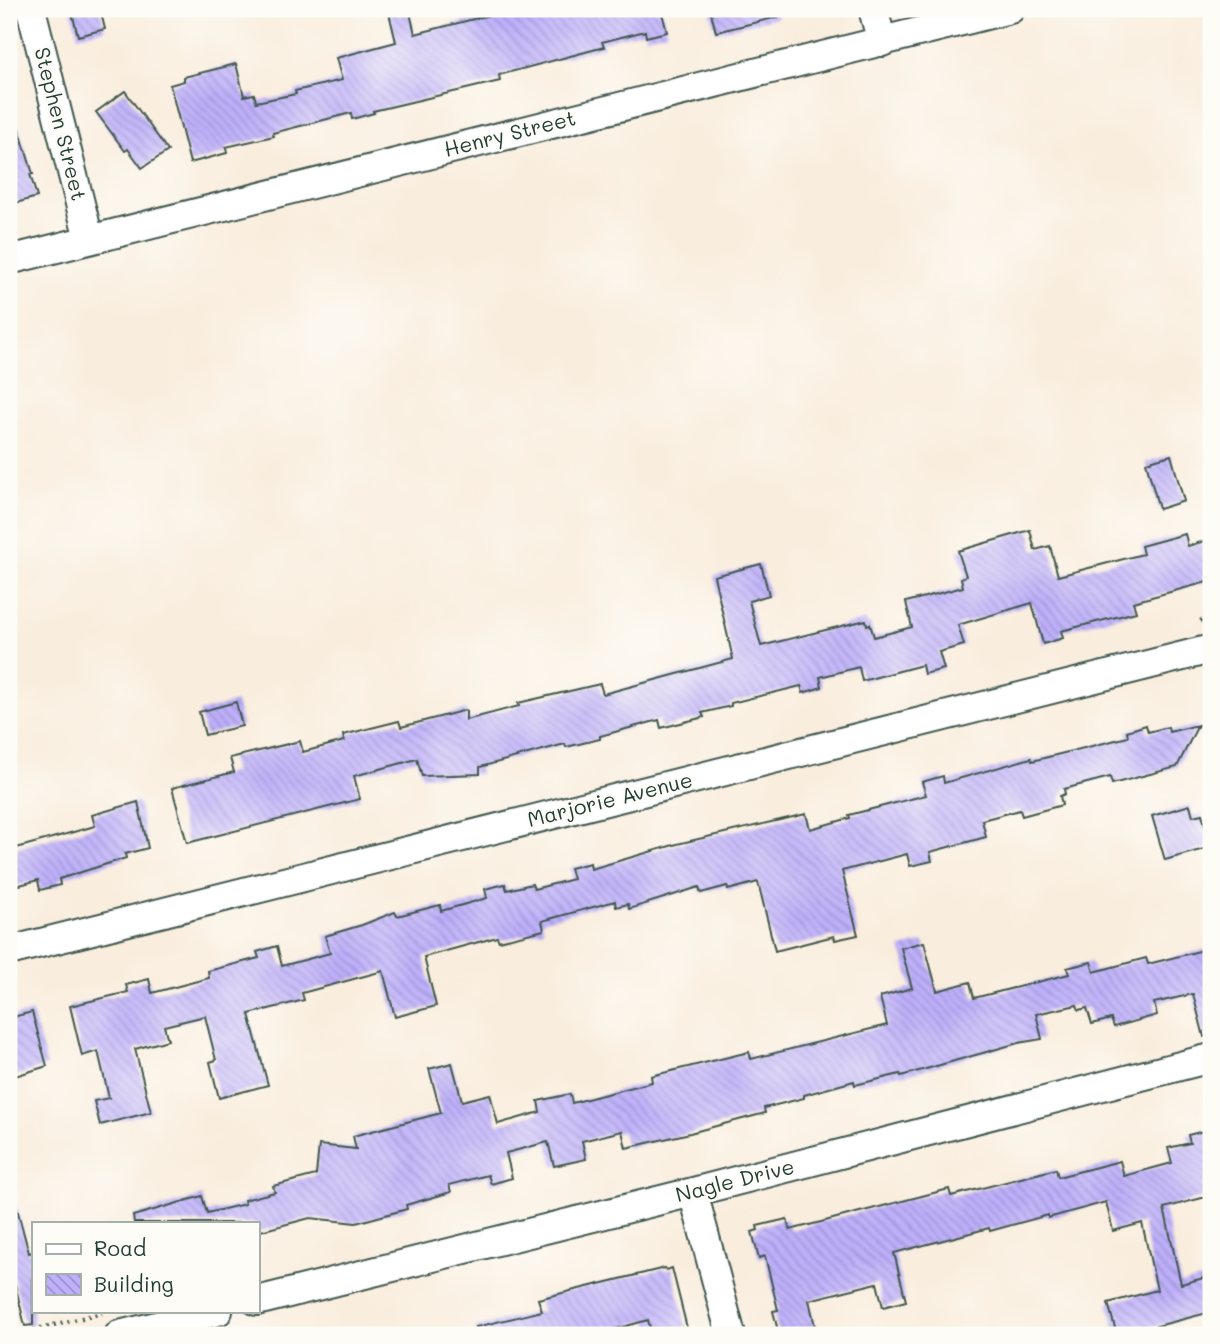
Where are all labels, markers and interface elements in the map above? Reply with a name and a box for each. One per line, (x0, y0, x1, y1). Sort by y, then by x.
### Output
street label: Stephen Street (29, 44, 94, 203)
street label: Henry Street (441, 103, 578, 162)
street label: Marjorie Avenue (524, 765, 695, 832)
street label: Nagle Drive (673, 1152, 797, 1207)
legend (32, 1222, 259, 1312)
text: Road (94, 1234, 146, 1261)
text: Building (94, 1270, 174, 1297)

